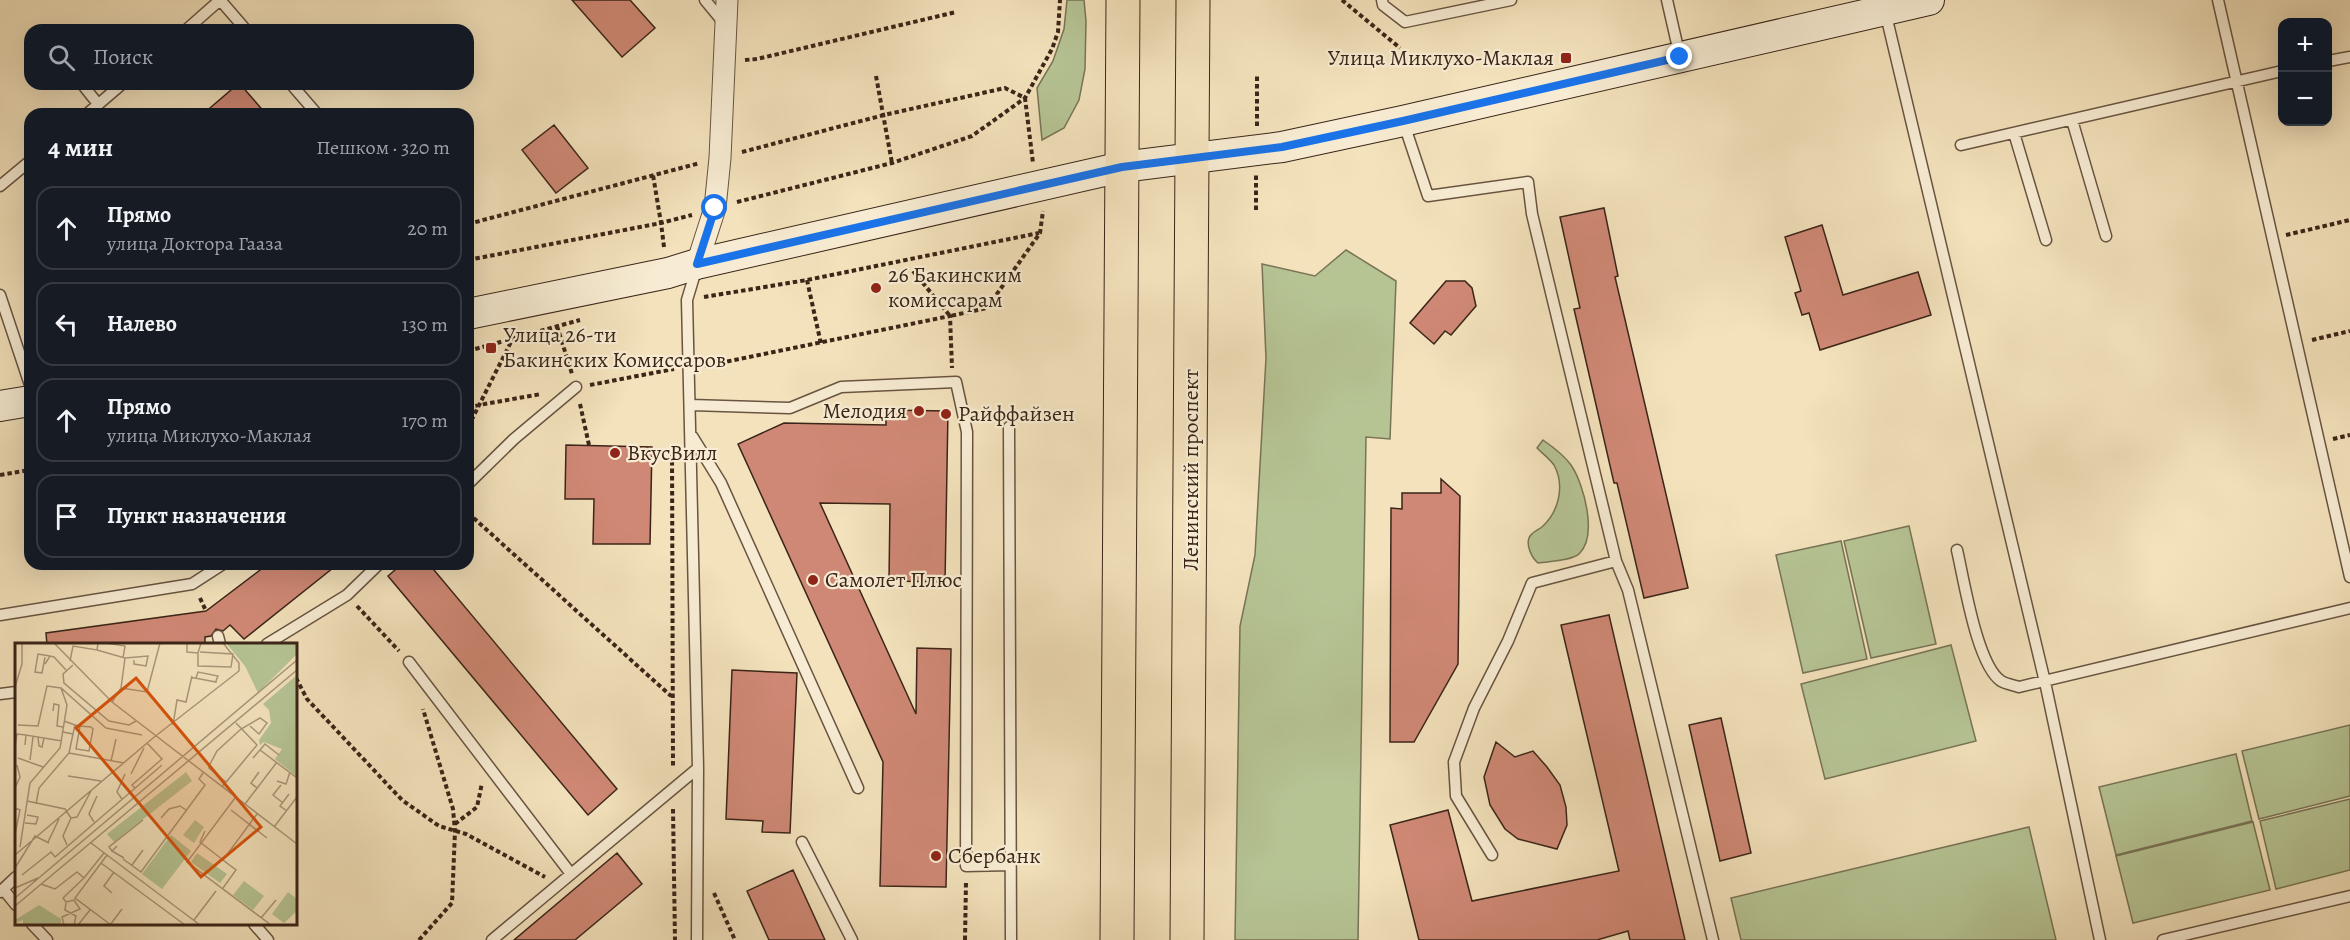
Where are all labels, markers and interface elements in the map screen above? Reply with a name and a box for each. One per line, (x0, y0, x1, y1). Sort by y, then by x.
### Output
map controls (2278, 18, 2332, 126)
button: + (2278, 18, 2332, 72)
search box (24, 24, 474, 90)
icon: search (45, 41, 78, 74)
text: Поиск (93, 42, 153, 72)
place label: Улица Миклухо-Маклая (1328, 43, 1554, 73)
route end (1666, 43, 1692, 69)
marker: Улица Миклухо-Маклая (1559, 51, 1573, 65)
button: − (2278, 72, 2332, 126)
text: 4 мин (48, 130, 113, 165)
text: Пешком · 320 m (316, 134, 450, 161)
route start (701, 194, 727, 220)
text: Прямо (107, 200, 171, 230)
icon: ahead (50, 212, 83, 245)
text: 20 m (407, 215, 448, 242)
text: улица Доктора Гааза (107, 230, 283, 257)
place label: 26 Бакинским комиссарам (888, 260, 1022, 315)
marker: 26 Бакинским комиссарам (869, 281, 883, 295)
icon: left (50, 308, 83, 341)
text: Налево (107, 309, 177, 339)
text: 130 m (402, 311, 448, 338)
place label: Улица 26-ти Бакинских Комиссаров (503, 320, 726, 375)
marker: Улица 26-ти Бакинских Комиссаров (484, 341, 498, 355)
street label: Ленинский проспект (1176, 369, 1206, 571)
text: Прямо (107, 392, 171, 422)
place label: Мелодия (822, 396, 907, 426)
place label: Райффайзен (958, 399, 1075, 429)
icon: ahead (50, 404, 83, 437)
marker: Мелодия (912, 404, 926, 418)
text: 170 m (402, 407, 448, 434)
marker: Райффайзен (939, 407, 953, 421)
text: улица Миклухо-Маклая (107, 422, 312, 449)
place label: ВкусВилл (627, 438, 718, 468)
marker: ВкусВилл (608, 446, 622, 460)
icon: arrive (50, 500, 83, 533)
text: Пункт назначения (107, 501, 286, 531)
place label: Самолет Плюс (825, 565, 962, 595)
marker: Самолет Плюс (806, 573, 820, 587)
inset map (15, 643, 297, 925)
place label: Сбербанк (948, 841, 1041, 871)
marker: Сбербанк (929, 849, 943, 863)

